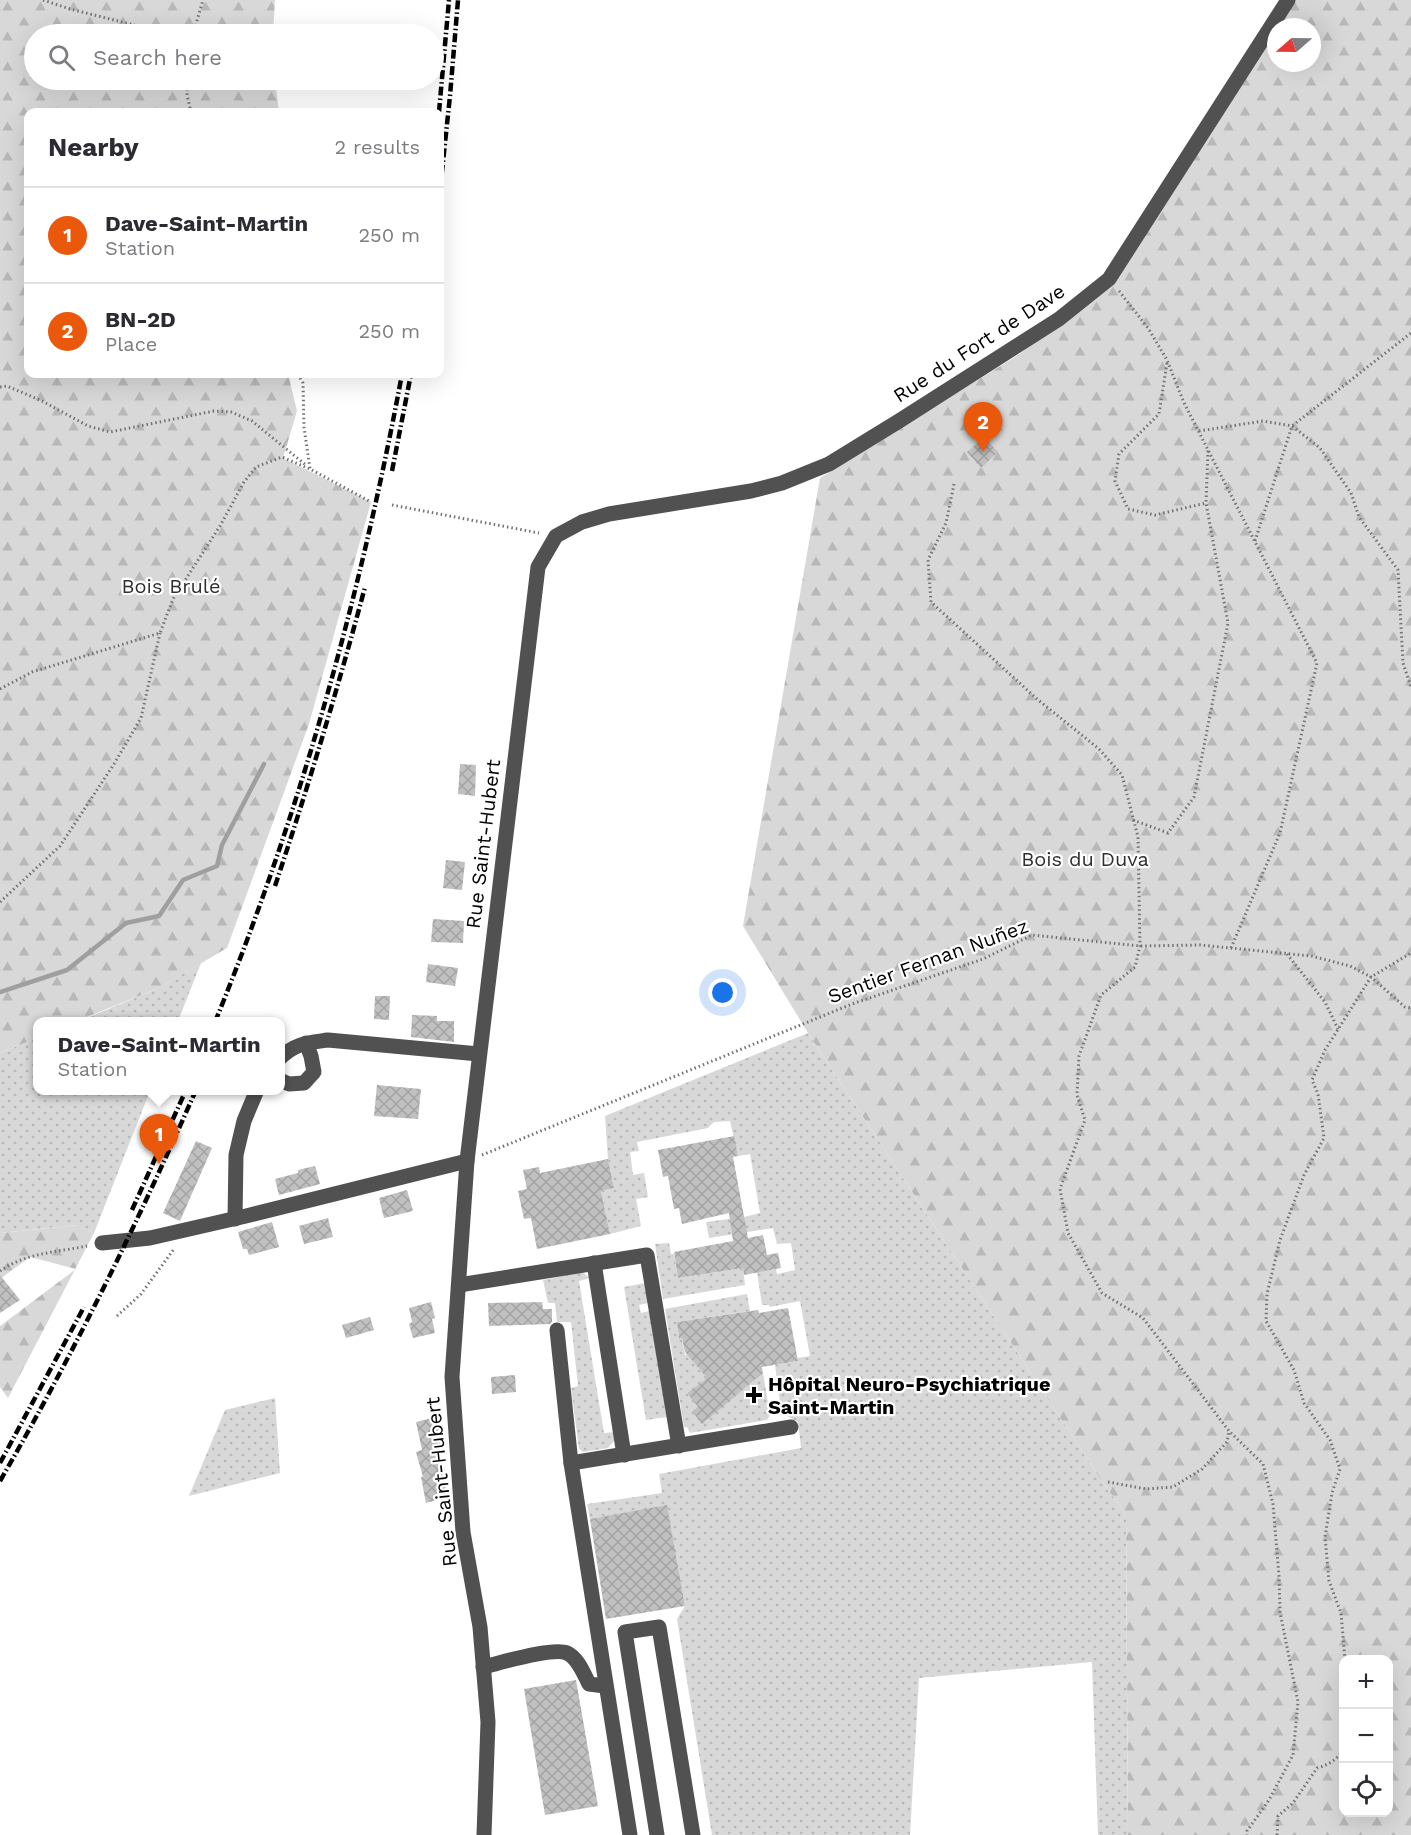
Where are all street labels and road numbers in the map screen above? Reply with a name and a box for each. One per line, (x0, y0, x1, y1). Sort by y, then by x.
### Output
street label: Rue du Fort de Dave (889, 279, 1069, 407)
street label: Rue Saint-Hubert (461, 757, 505, 930)
street label: Sentier Fernan Nuñez (825, 914, 1031, 1008)
street label: Rue Saint-Hubert (420, 1395, 462, 1568)

